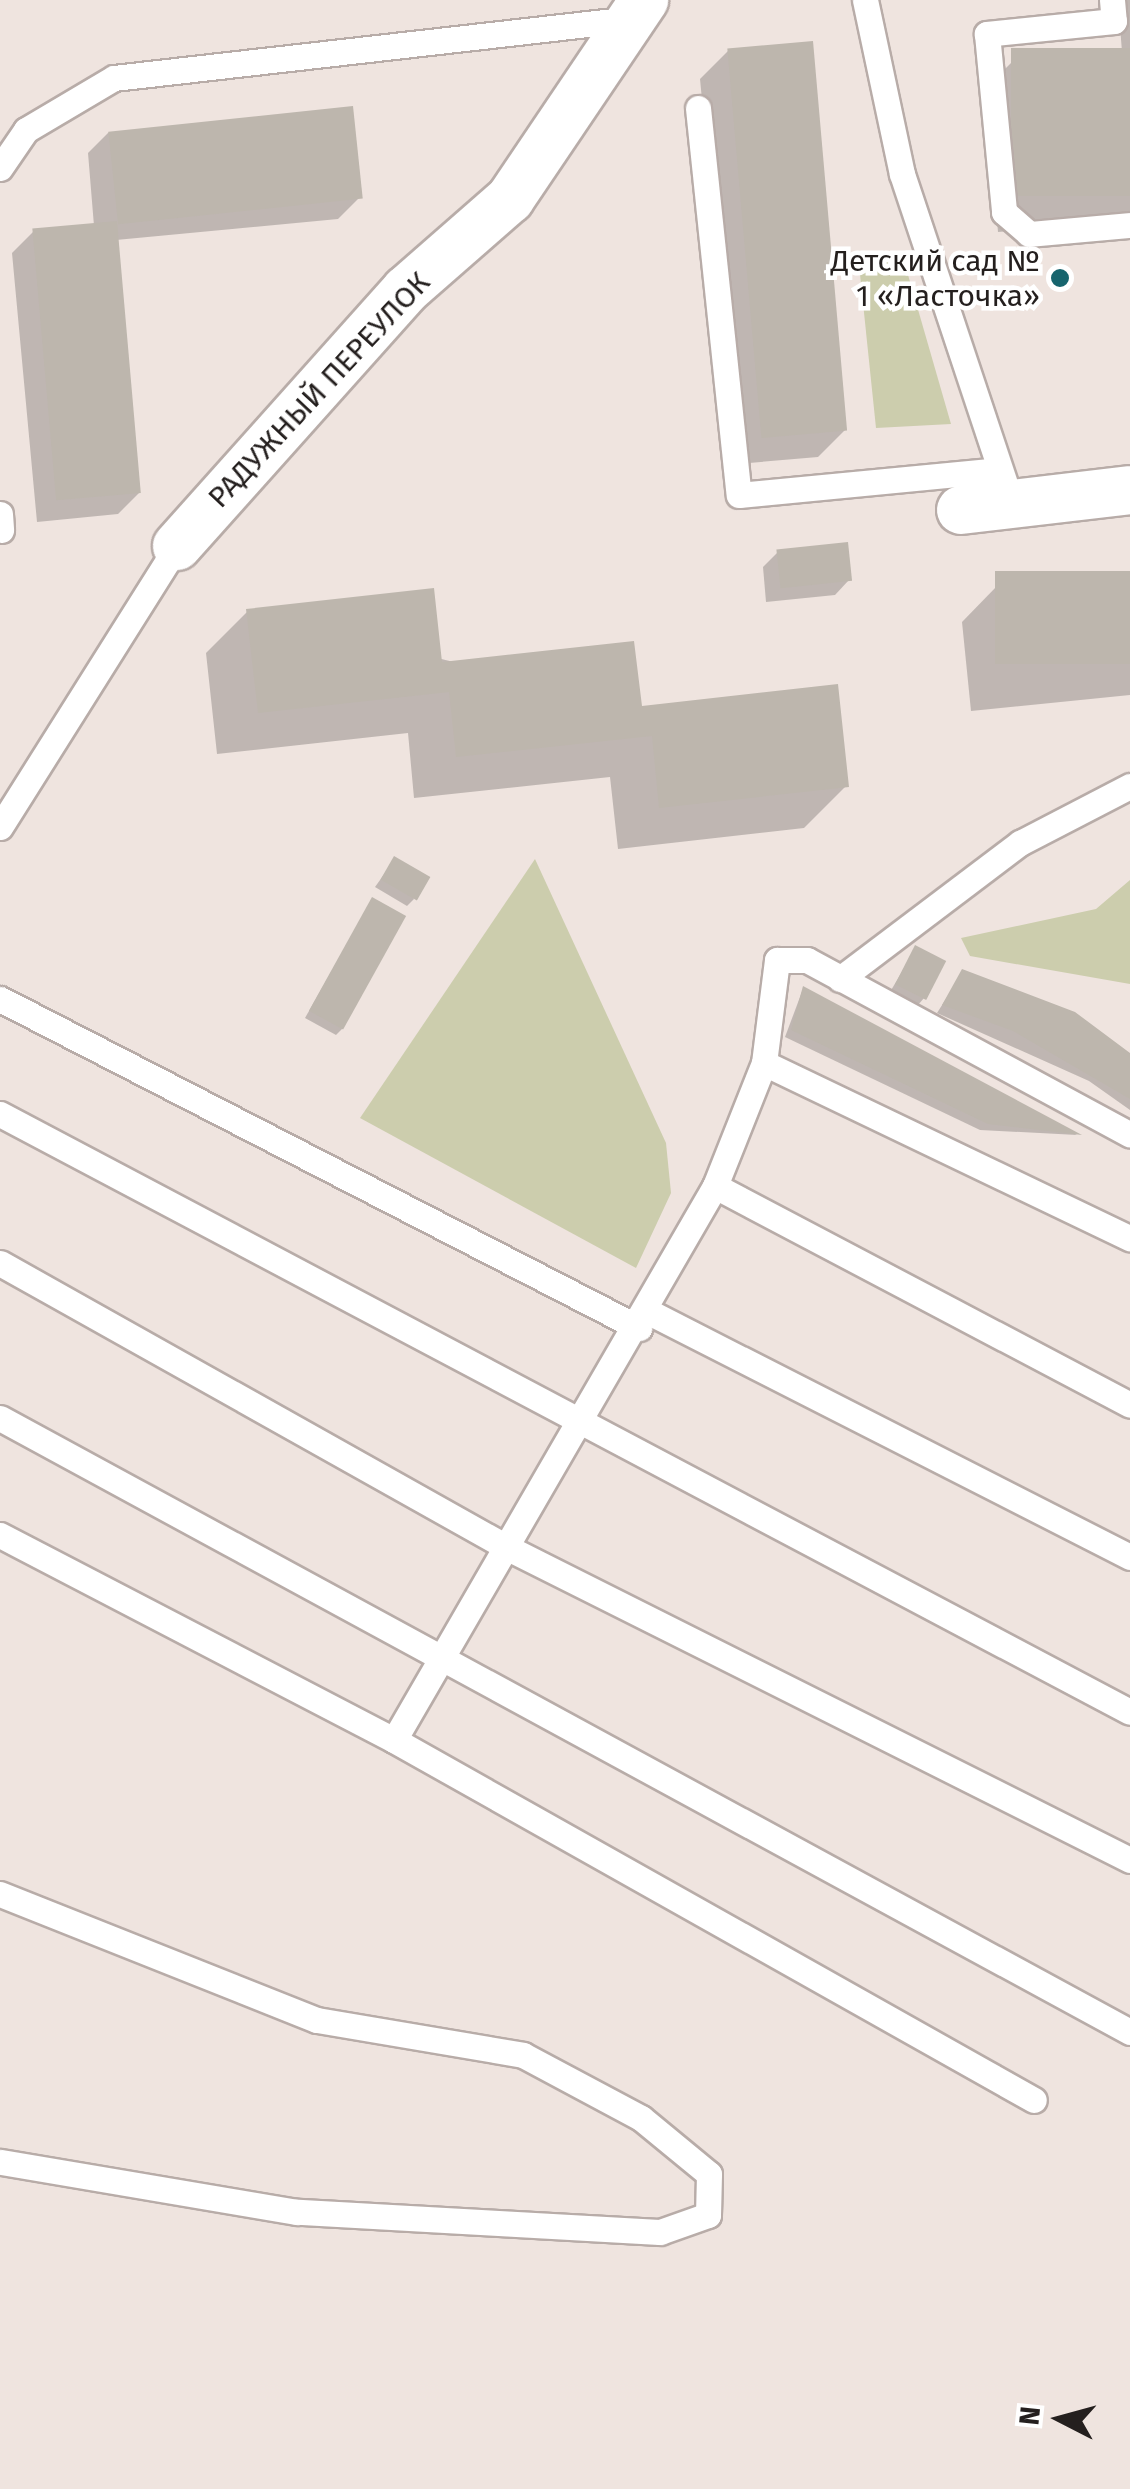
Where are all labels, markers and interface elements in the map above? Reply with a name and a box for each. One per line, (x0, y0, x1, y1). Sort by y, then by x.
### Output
place label: Детский сад № 1 «Ласточка» (831, 243, 1040, 314)
street label: РАДУЖНЫЙ ПЕРЕУЛОК (201, 265, 437, 515)
marker: Детский сад № 1 «Ласточка» (1049, 267, 1071, 289)
north arrow (1010, 2369, 1110, 2469)
text: N (1012, 2405, 1047, 2427)

